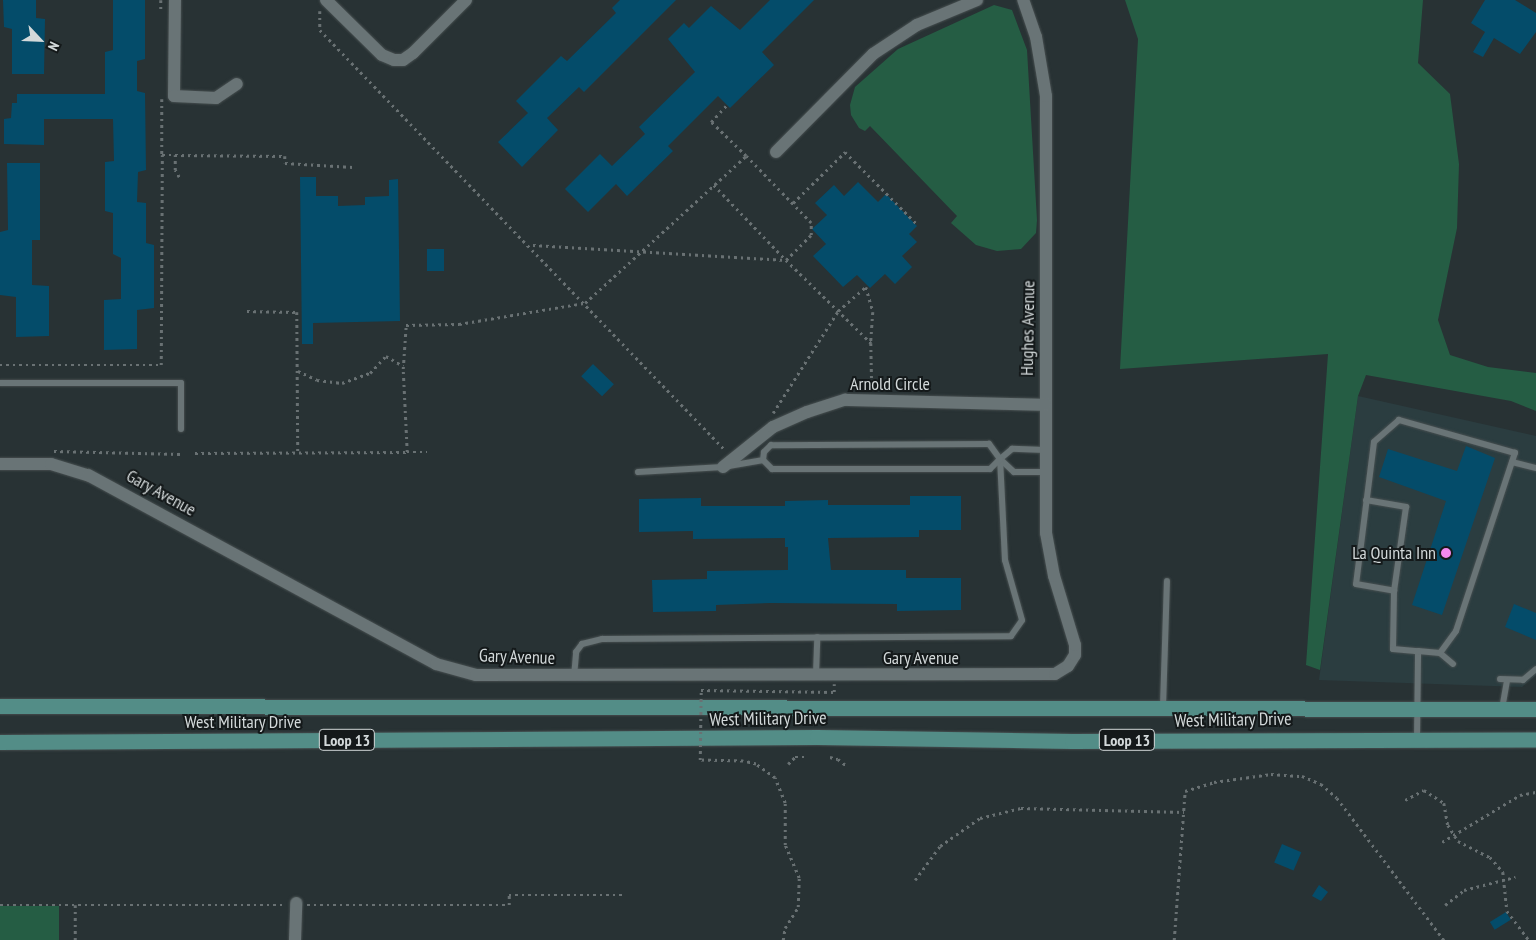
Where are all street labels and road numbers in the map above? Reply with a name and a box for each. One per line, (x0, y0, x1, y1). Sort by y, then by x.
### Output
street label: Hughes Avenue (1016, 280, 1040, 376)
street label: Arnold Circle (850, 373, 930, 395)
street label: Gary Avenue (122, 465, 200, 521)
street label: Gary Avenue (478, 645, 556, 669)
street label: Gary Avenue (882, 647, 960, 669)
street label: West Military Drive (709, 707, 827, 731)
street label: West Military Drive (1174, 708, 1292, 732)
street label: West Military Drive (184, 711, 302, 733)
road number: Loop 13 (318, 726, 376, 754)
road number: Loop 13 (1098, 726, 1156, 754)

